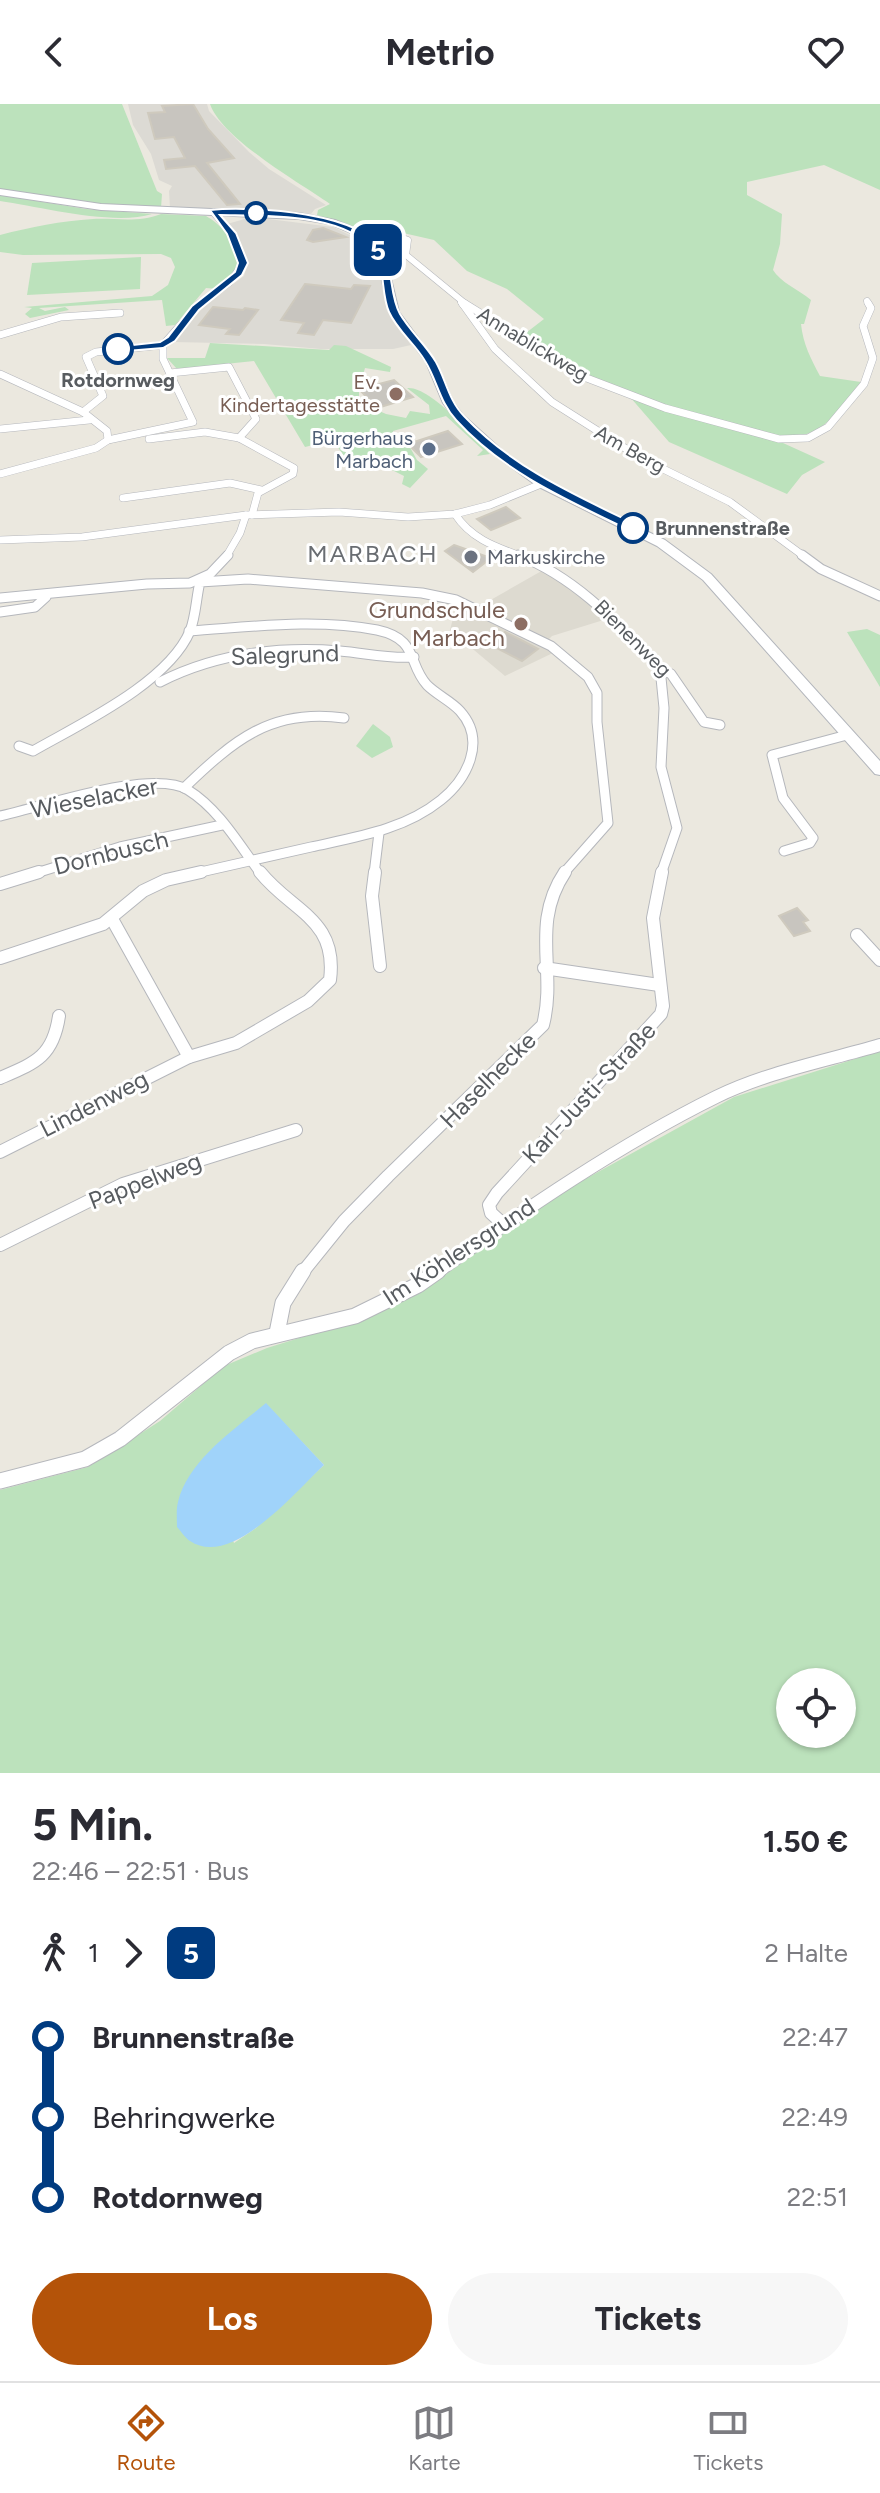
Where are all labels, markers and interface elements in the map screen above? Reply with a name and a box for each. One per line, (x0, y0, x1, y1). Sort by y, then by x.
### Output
icon: back (32, 30, 76, 74)
icon: heart (804, 30, 848, 74)
text: Metrio (385, 31, 495, 74)
unlabelled marker (245, 202, 267, 224)
line badge: 5 (352, 224, 404, 276)
text: 5 (370, 233, 386, 267)
street label: Annablickweg (473, 301, 593, 387)
marker: Rotdornweg (103, 334, 133, 364)
place label: Rotdornweg (61, 368, 175, 392)
place label: Ev. Kindertagesstätte (220, 370, 380, 417)
marker: Ev. Kindertagesstätte (387, 385, 405, 403)
street label: Am Berg (590, 420, 670, 478)
place label: Bürgerhaus Marbach (312, 426, 413, 473)
marker: Bürgerhaus Marbach (420, 440, 438, 458)
marker: Brunnenstraße (618, 513, 648, 543)
place label: Brunnenstraße (655, 516, 790, 540)
district label: MARBACH (307, 539, 439, 568)
place label: Markuskirche (487, 545, 605, 569)
marker: Markuskirche (462, 548, 480, 566)
place label: Grundschule Marbach (368, 595, 505, 652)
street label: Bienenweg (590, 595, 676, 681)
marker: Grundschule Marbach (512, 615, 530, 633)
street label: Salegrund (230, 638, 340, 671)
street label: Wieselacker (28, 771, 160, 824)
street label: Dornbusch (51, 824, 171, 881)
street label: Karl-Justi-Straße (516, 1016, 661, 1169)
street label: Haselhecke (434, 1026, 542, 1134)
street label: Lindenweg (35, 1064, 153, 1143)
street label: Pappelweg (84, 1146, 205, 1215)
street label: Im Köhlersgrund (377, 1192, 540, 1311)
map controls (776, 1668, 856, 1748)
button: locate (776, 1668, 856, 1748)
text: 5 Min. (32, 1798, 153, 1851)
text: 1.50 € (763, 1823, 848, 1860)
text: 22:46 – 22:51 · Bus (32, 1855, 249, 1887)
icon: walk (32, 1931, 76, 1975)
icon: forward (111, 1931, 155, 1975)
text: 5 (183, 1936, 199, 1970)
text: 1 (88, 1937, 99, 1969)
text: 2 Halte (765, 1937, 848, 1969)
text: Brunnenstraße (92, 2019, 294, 2056)
text: 22:47 (782, 2021, 848, 2053)
text: Behringwerke (92, 2099, 275, 2136)
text: 22:49 (781, 2101, 848, 2133)
text: Rotdornweg (92, 2179, 263, 2216)
text: 22:51 (787, 2181, 848, 2213)
button: Los (32, 2273, 432, 2365)
button: Tickets (448, 2273, 848, 2365)
tab: Route (116, 2401, 176, 2476)
tab: Karte (408, 2401, 461, 2476)
tab: Tickets (693, 2401, 764, 2476)

